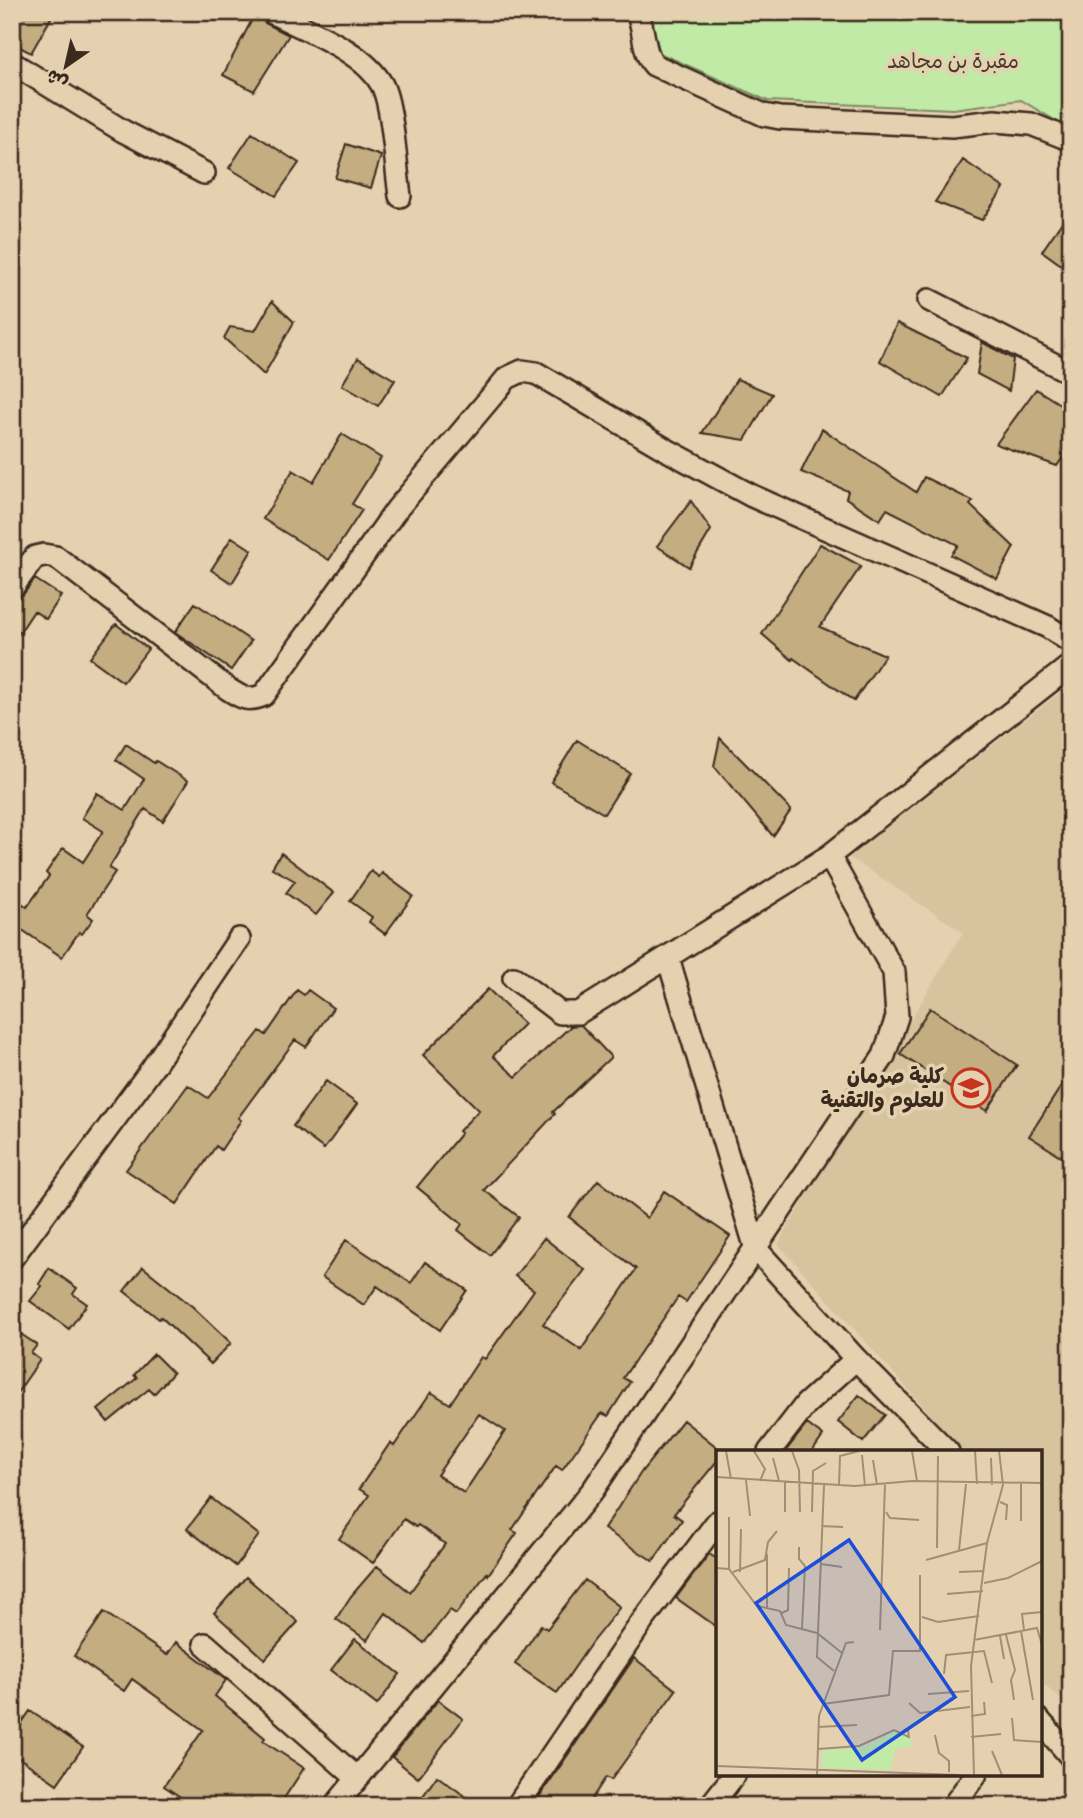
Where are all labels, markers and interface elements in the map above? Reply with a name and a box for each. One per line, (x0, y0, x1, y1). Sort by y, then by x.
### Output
north arrow (32, 32, 102, 102)
park label: مقبرة بن مجاهد (887, 48, 1019, 75)
text: ش (42, 63, 72, 95)
place label: كلية صرمان للعلوم والتقنية (820, 1063, 945, 1116)
school or university icon: كلية صرمان للعلوم والتقنية (950, 1067, 992, 1109)
inset map (716, 1450, 1041, 1776)

